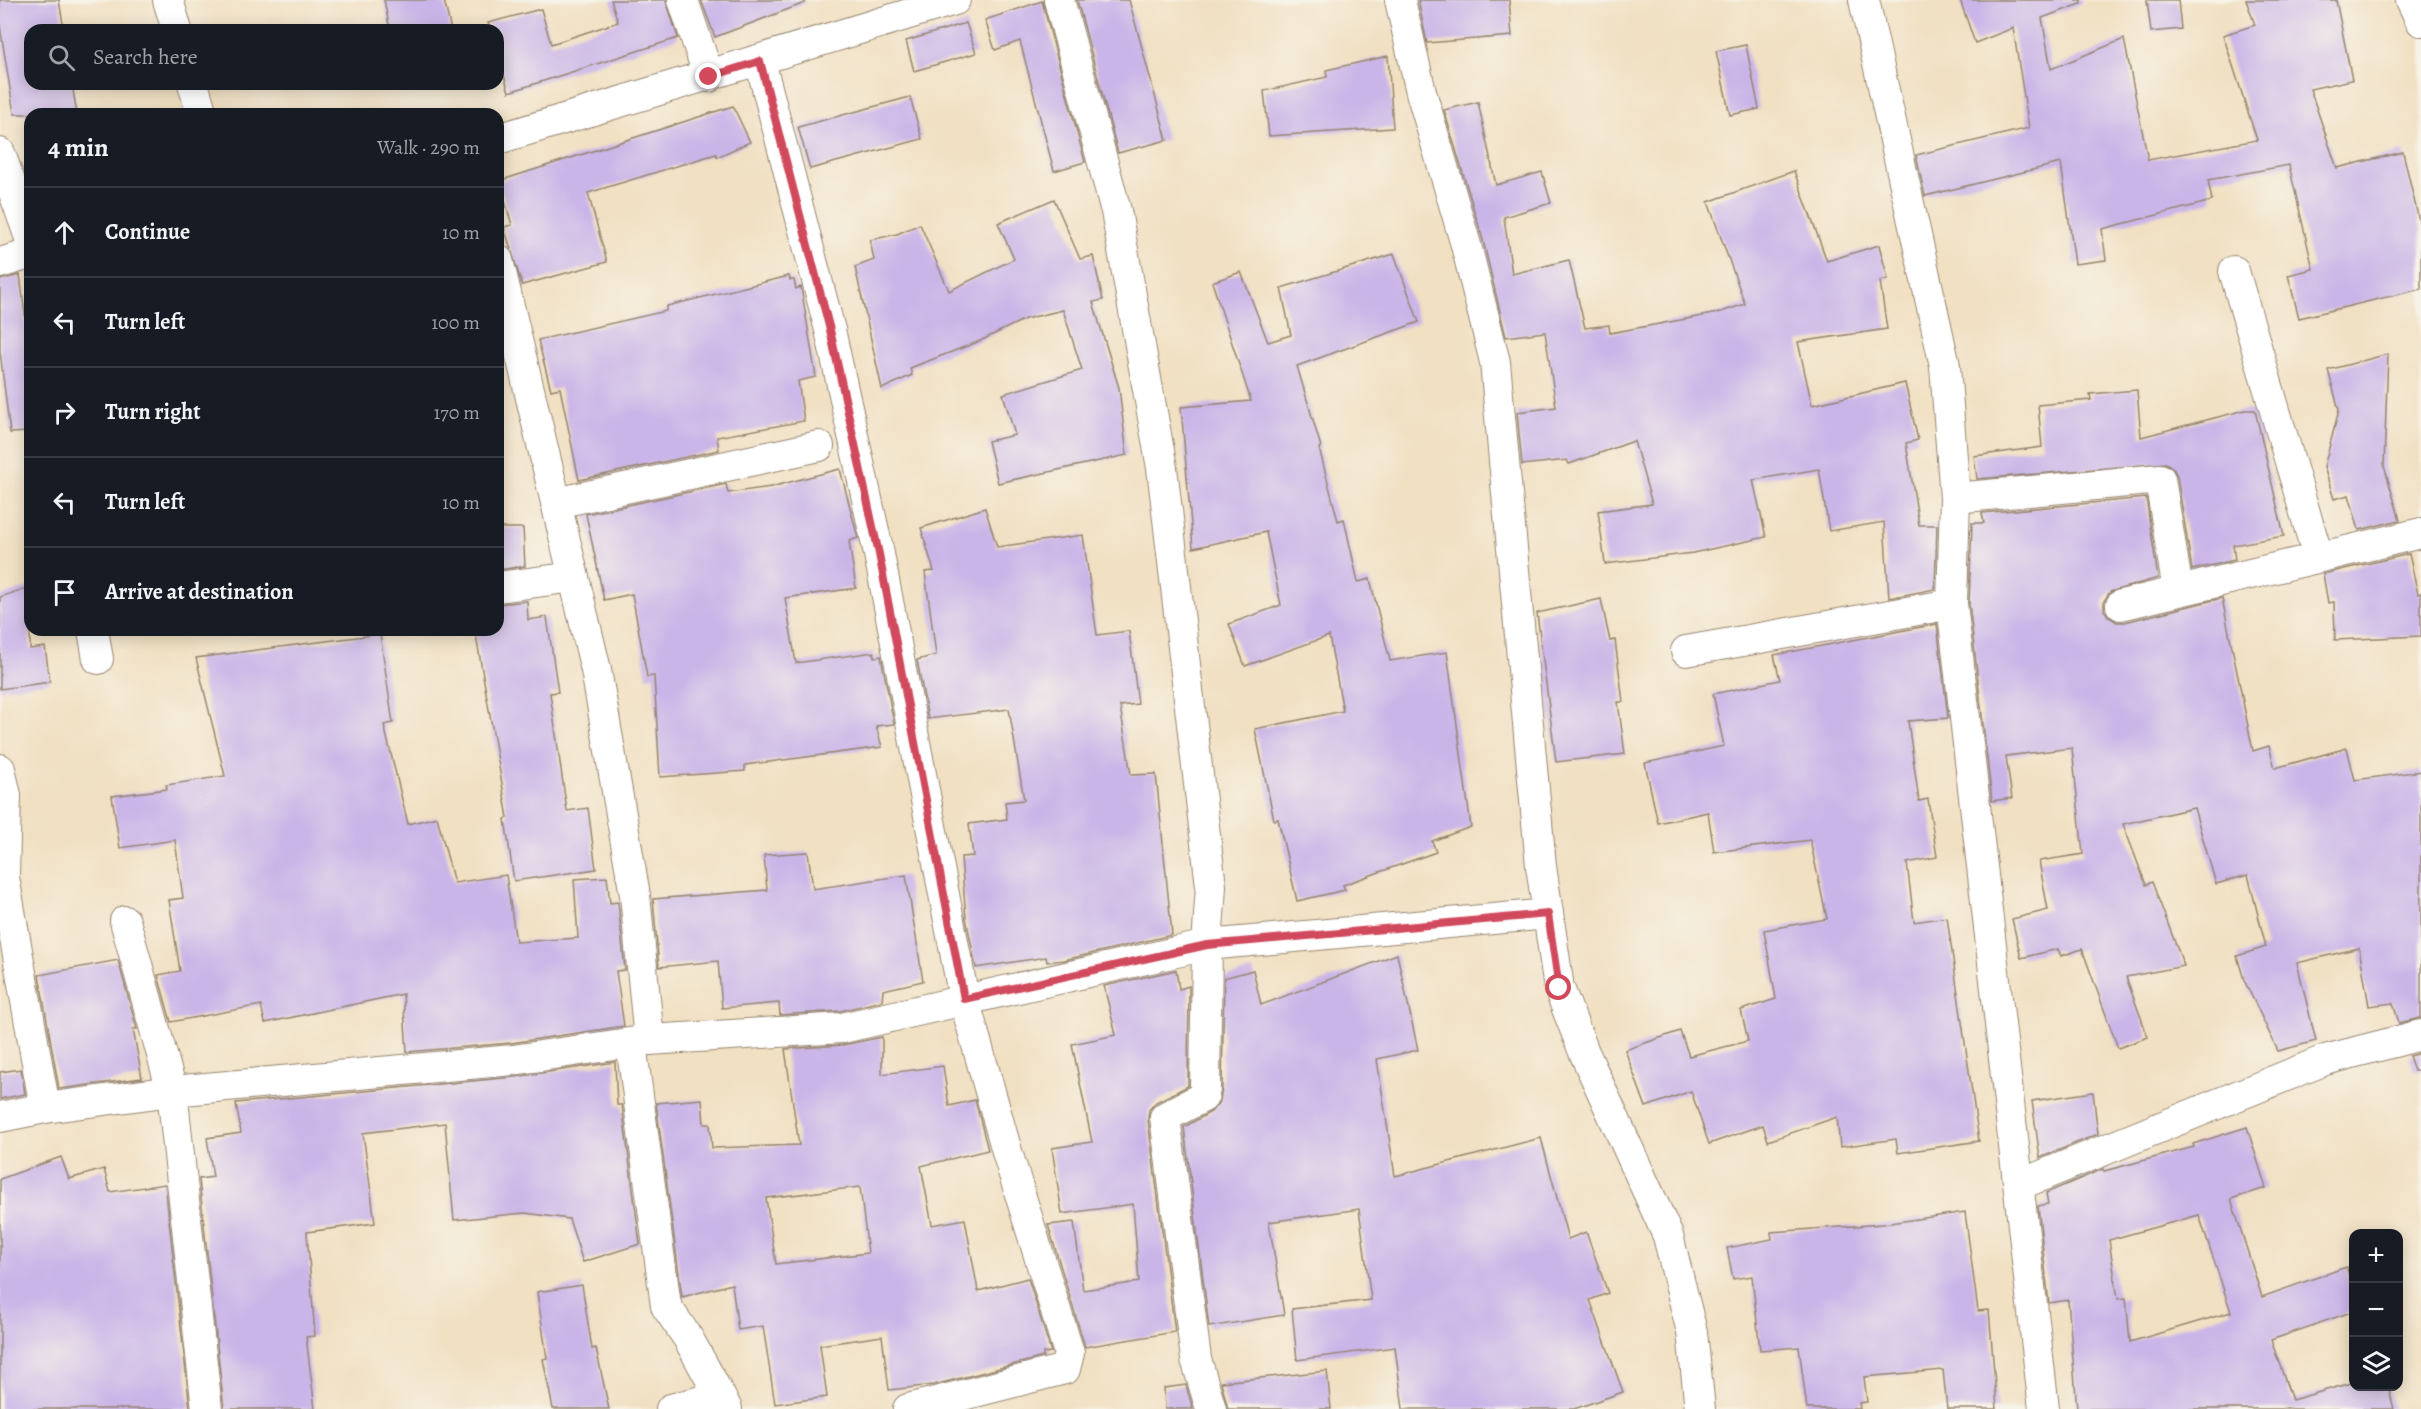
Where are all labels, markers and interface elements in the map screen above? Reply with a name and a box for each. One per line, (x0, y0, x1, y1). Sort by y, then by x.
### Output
search box (24, 24, 504, 90)
icon: search (45, 41, 78, 74)
text: Search here (93, 42, 198, 72)
route end (695, 63, 721, 89)
text: 4 min (48, 130, 109, 165)
text: Walk · 290 m (377, 134, 480, 161)
icon: ahead (48, 216, 81, 249)
text: Continue (105, 217, 190, 247)
text: 10 m (442, 219, 480, 246)
icon: left (48, 306, 81, 339)
text: Turn left (105, 307, 185, 337)
text: 100 m (431, 309, 480, 336)
icon: right (48, 396, 81, 429)
text: Turn right (105, 397, 201, 427)
text: 170 m (434, 399, 480, 426)
icon: left (48, 486, 81, 519)
text: Turn left (105, 487, 185, 517)
text: 10 m (442, 489, 480, 516)
icon: arrive (48, 576, 81, 609)
text: Arrive at destination (105, 577, 294, 607)
route start (1545, 974, 1571, 1000)
map controls (2349, 1229, 2403, 1391)
button: + (2349, 1229, 2403, 1283)
button: − (2349, 1283, 2403, 1337)
button: layers (2349, 1337, 2403, 1391)

